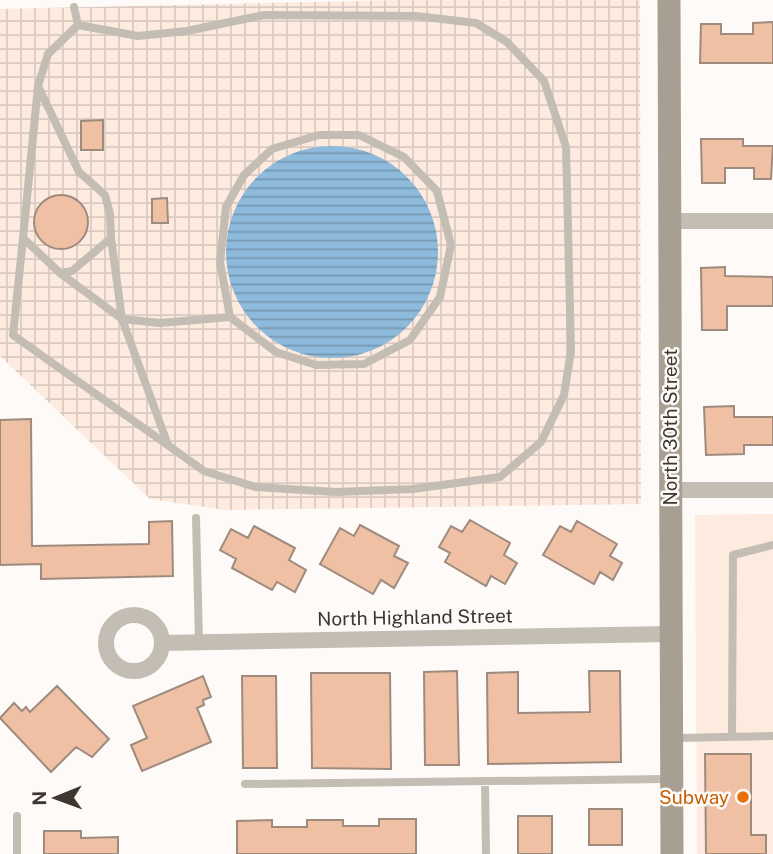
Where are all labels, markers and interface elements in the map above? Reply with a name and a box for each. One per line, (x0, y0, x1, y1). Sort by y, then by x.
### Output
street label: North 30th Street (659, 349, 681, 505)
street label: North Highland Street (317, 604, 513, 630)
north arrow (21, 763, 91, 833)
place label: Subway (659, 786, 729, 808)
marker: Subway (735, 789, 751, 805)
text: N (28, 791, 50, 806)

